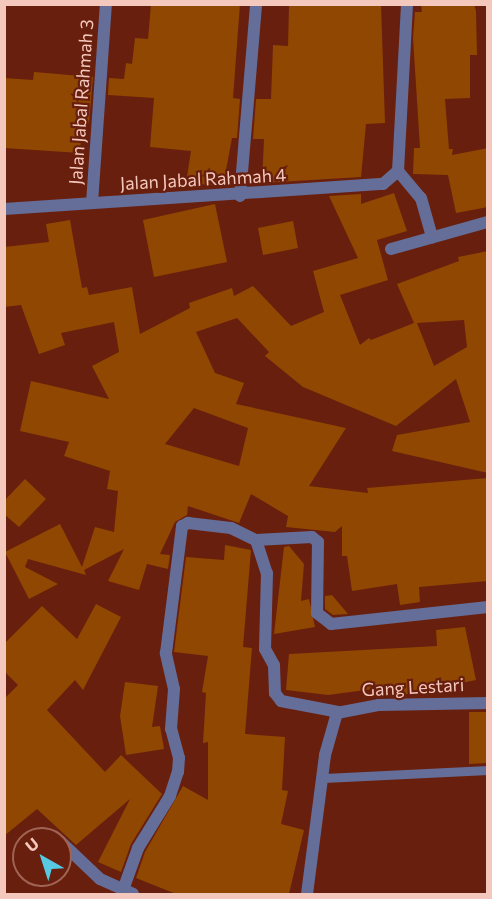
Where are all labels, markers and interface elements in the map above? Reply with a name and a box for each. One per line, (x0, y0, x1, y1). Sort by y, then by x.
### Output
street label: Jalan Jabal Rahmah 3 (64, 18, 98, 186)
street label: Jalan Jabal Rahmah 4 (119, 164, 287, 194)
street label: Gang Lestari (361, 674, 465, 700)
north arrow (12, 827, 72, 887)
text: U (21, 833, 42, 855)

